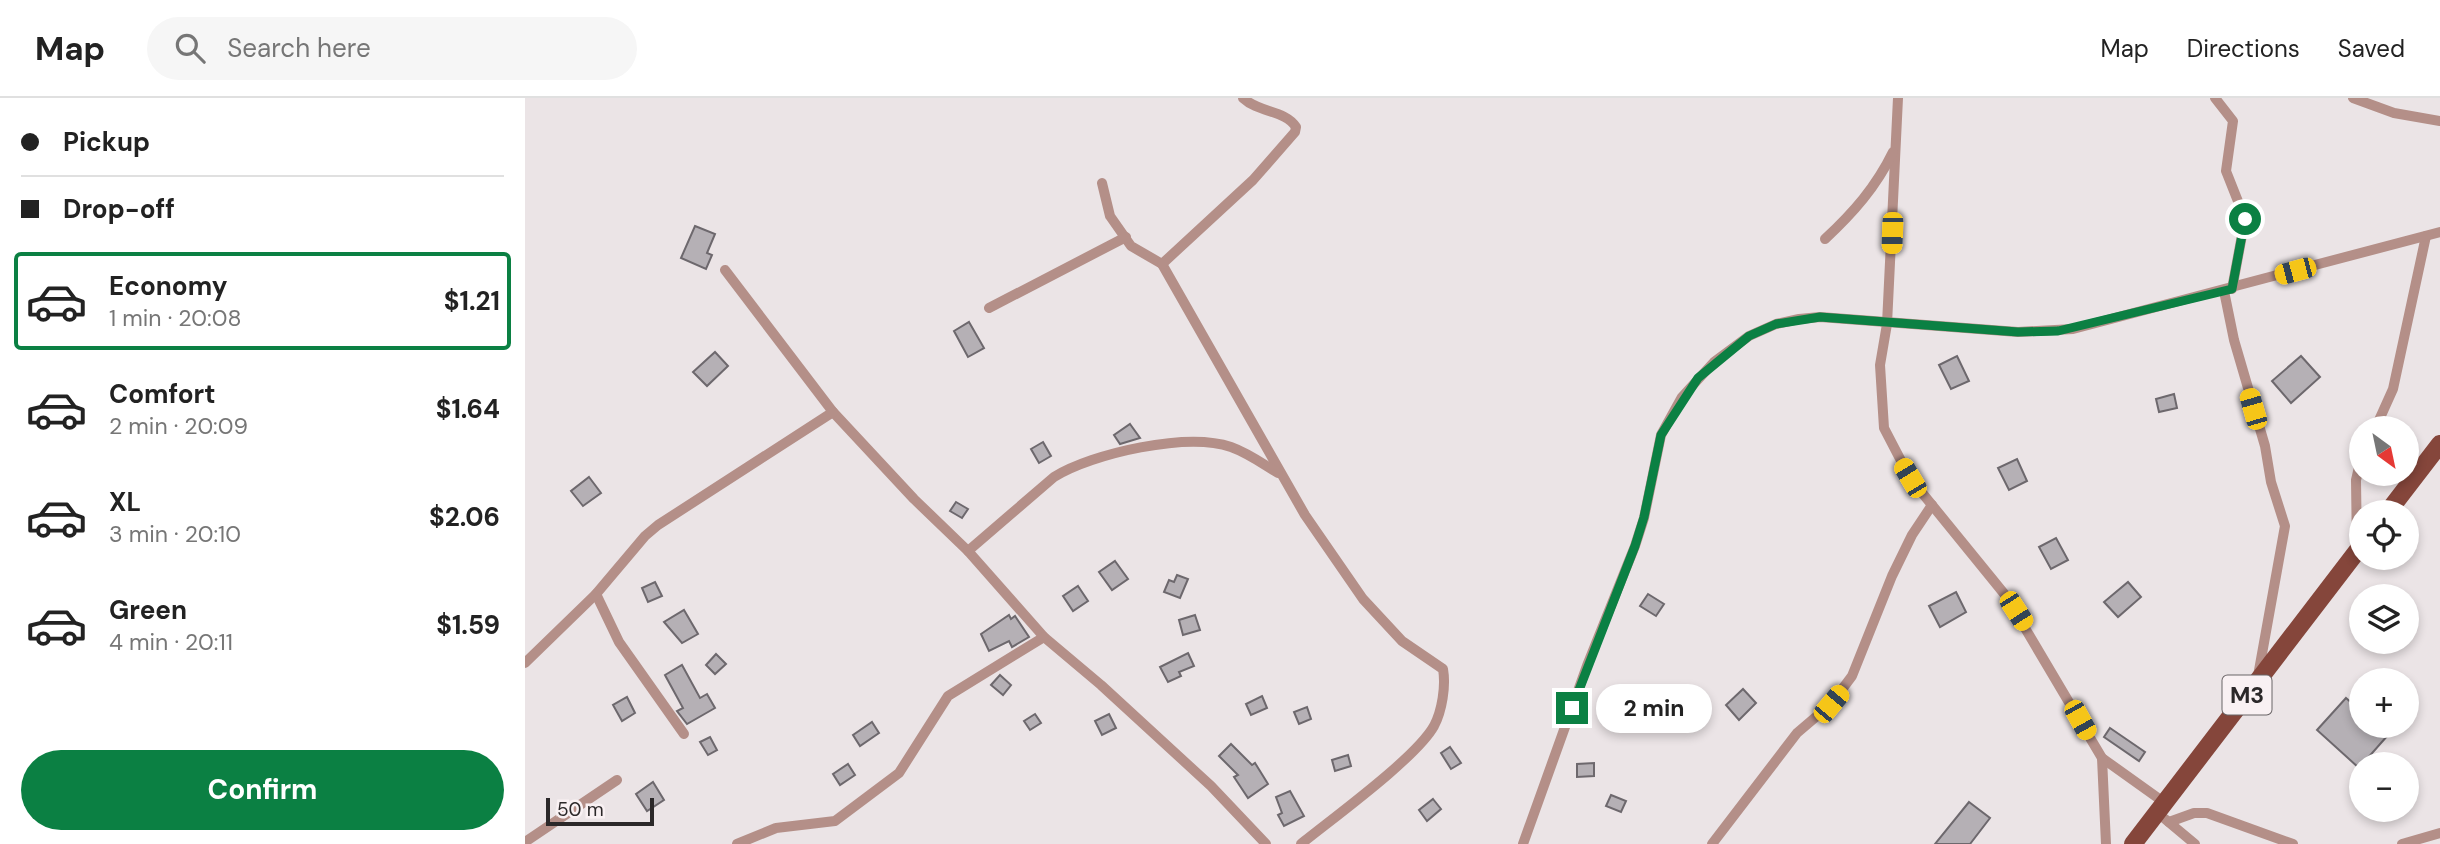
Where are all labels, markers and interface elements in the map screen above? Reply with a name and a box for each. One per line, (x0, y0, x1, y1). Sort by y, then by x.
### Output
search box (147, 17, 637, 80)
text: Map (35, 27, 105, 70)
icon: search (171, 29, 209, 67)
text: Search here (227, 31, 371, 65)
text: Map (2101, 33, 2149, 64)
text: Directions (2187, 33, 2300, 64)
text: Saved (2338, 33, 2405, 64)
text: Pickup (63, 125, 150, 159)
text: Drop-off (63, 192, 175, 226)
route start (2229, 203, 2261, 235)
car (1881, 212, 1904, 254)
car (2272, 255, 2319, 287)
text: Economy (109, 269, 227, 303)
icon: car (25, 270, 88, 333)
text: $1.21 (444, 284, 500, 318)
text: 1 min · 20:08 (109, 303, 241, 333)
text: Comfort (109, 377, 215, 411)
icon: car (25, 378, 88, 441)
car (2238, 386, 2269, 432)
text: $1.64 (436, 392, 500, 426)
text: 2 min · 20:09 (109, 411, 248, 441)
north arrow (2349, 416, 2419, 486)
map controls (2349, 416, 2419, 822)
car (1891, 455, 1930, 501)
text: XL (109, 485, 141, 519)
icon: car (25, 486, 88, 549)
text: $2.06 (429, 500, 500, 534)
button: locate (2349, 500, 2419, 570)
text: 3 min · 20:10 (109, 519, 241, 549)
button: layers (2349, 584, 2419, 654)
car (1996, 588, 2037, 634)
text: Green (109, 593, 187, 627)
icon: car (25, 594, 88, 657)
text: $1.59 (436, 608, 500, 642)
text: 4 min · 20:11 (109, 627, 233, 657)
button: + (2349, 668, 2419, 738)
road number: M3 (2223, 676, 2271, 715)
car (1810, 681, 1853, 727)
callout: 2 min (1597, 684, 1712, 732)
route end (1556, 692, 1588, 724)
text: 2 min (1624, 693, 1684, 723)
car (2061, 697, 2100, 743)
button: Confirm (21, 750, 504, 830)
button: − (2349, 752, 2419, 822)
scale bar (546, 795, 655, 827)
text: 50 m (557, 797, 604, 822)

